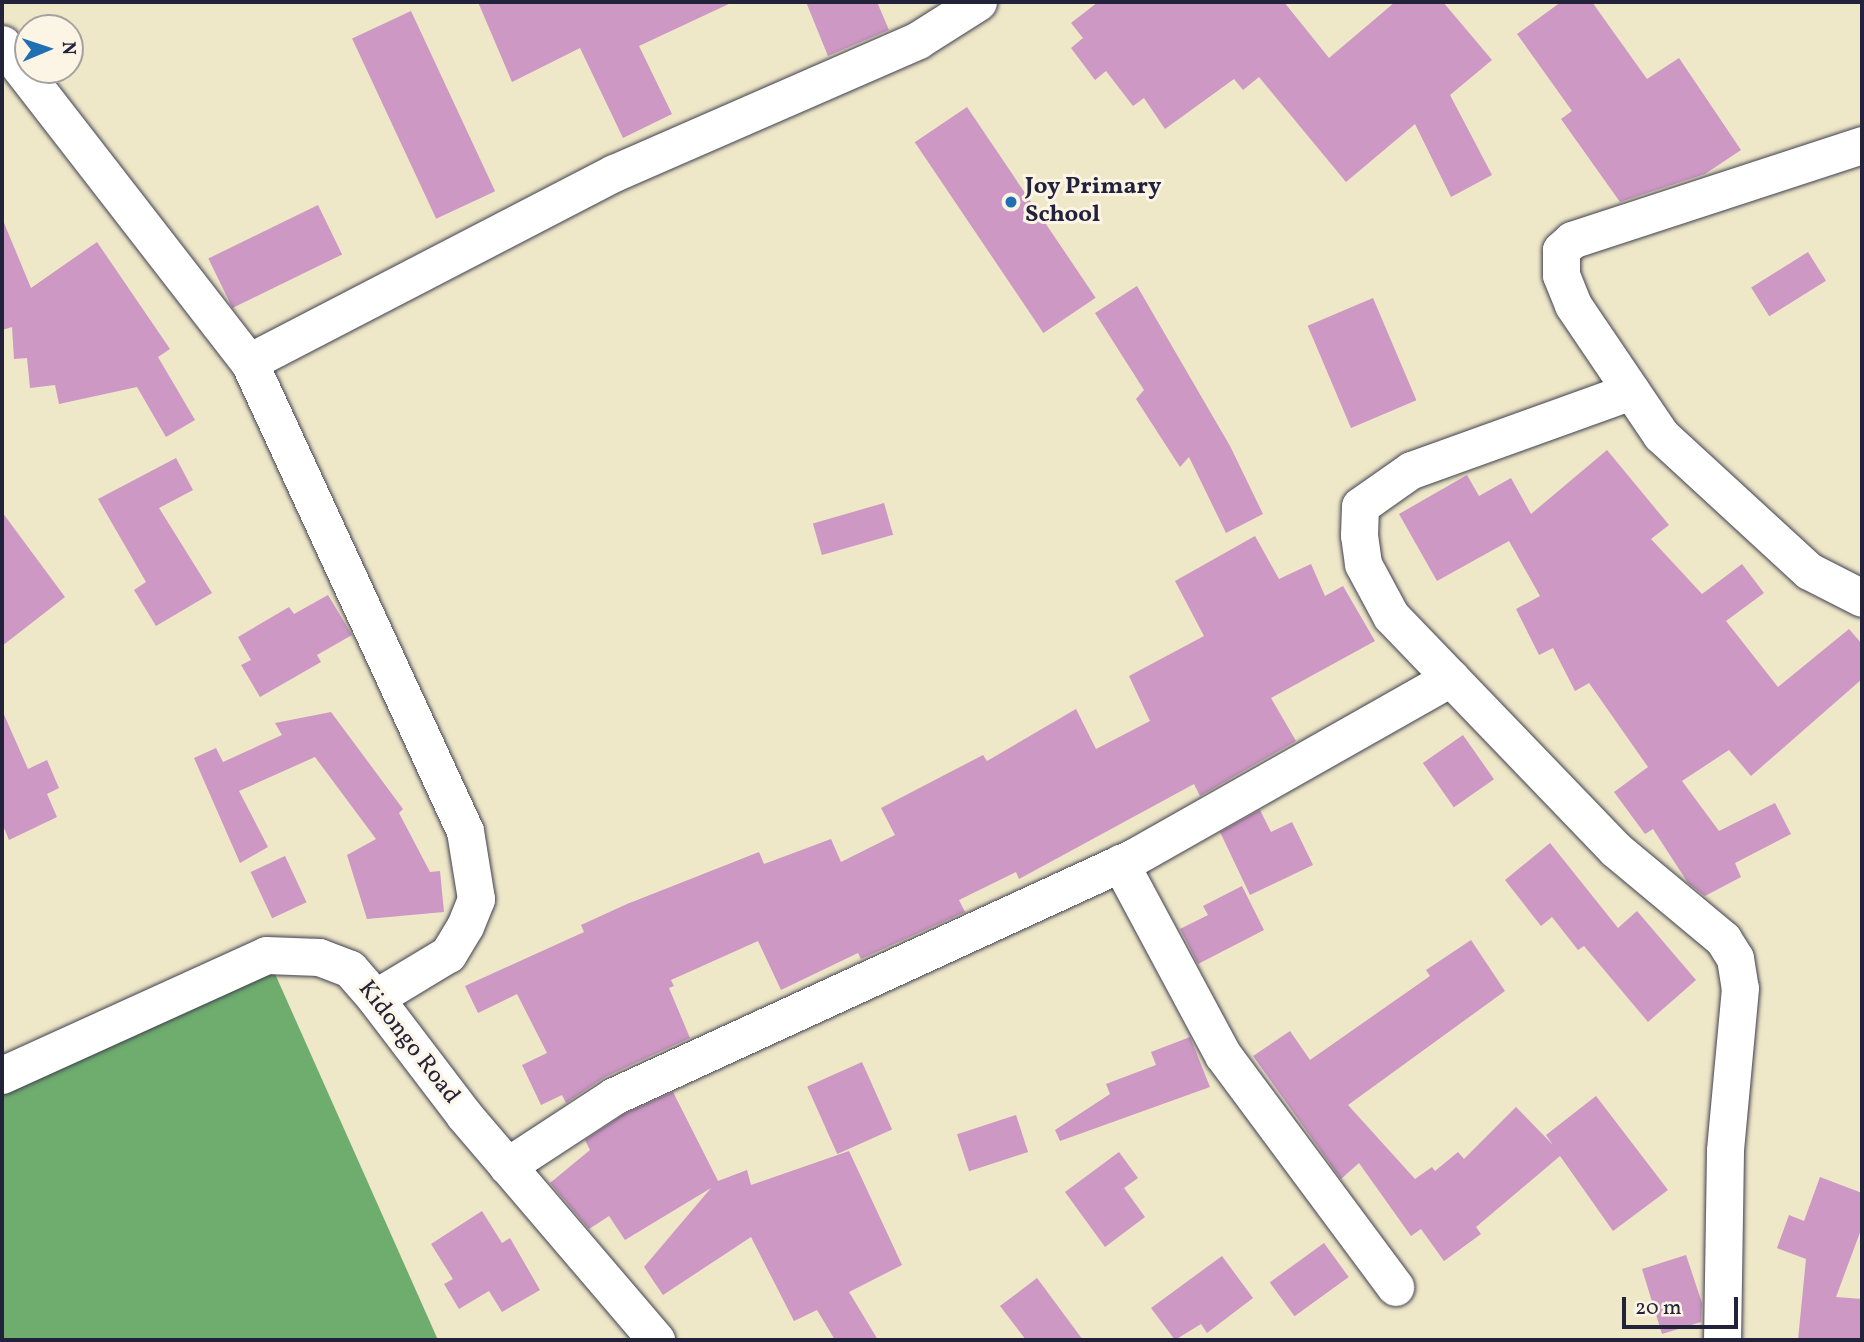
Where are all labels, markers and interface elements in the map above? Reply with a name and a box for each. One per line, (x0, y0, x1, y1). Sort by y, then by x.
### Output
north arrow (14, 14, 84, 84)
text: N (55, 41, 81, 56)
place label: Joy Primary School (1025, 174, 1162, 230)
marker: Joy Primary School (1003, 194, 1019, 210)
street label: Kidongo Road (351, 976, 465, 1110)
scale bar (1626, 1282, 1742, 1326)
text: 20 m (1635, 1294, 1681, 1323)

